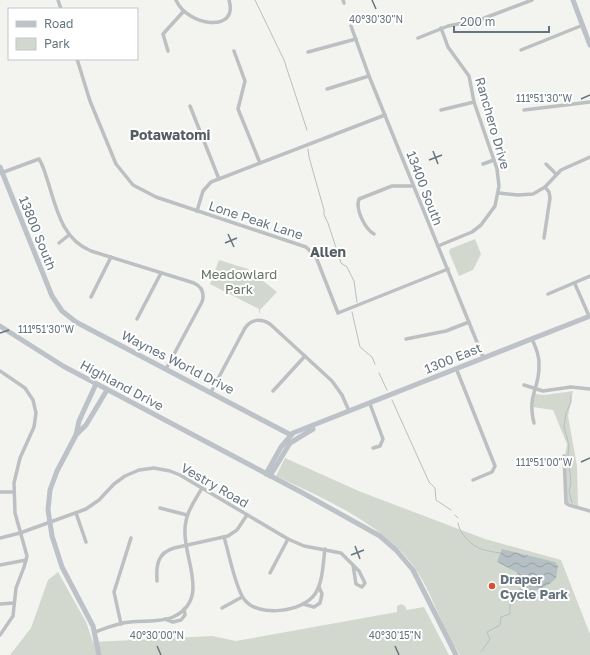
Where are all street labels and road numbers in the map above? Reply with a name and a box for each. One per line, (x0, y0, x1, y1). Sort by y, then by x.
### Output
street label: Ranchero Drive (472, 75, 514, 171)
street label: 13400 South (403, 149, 447, 227)
street label: 13800 South (16, 194, 60, 272)
street label: Lone Peak Lane (207, 197, 305, 243)
street label: Waynes World Drive (119, 327, 237, 397)
street label: 1300 East (422, 339, 484, 377)
street label: Highland Drive (77, 356, 167, 414)
street label: Vestry Road (178, 459, 252, 511)

